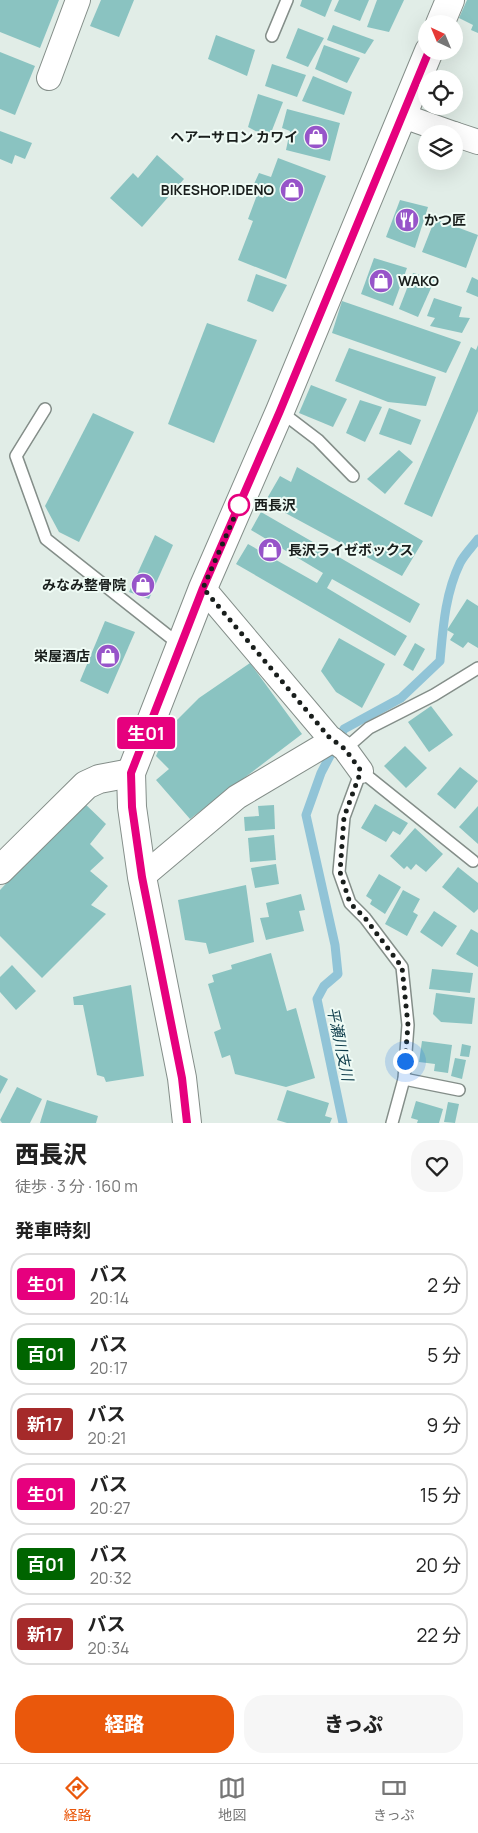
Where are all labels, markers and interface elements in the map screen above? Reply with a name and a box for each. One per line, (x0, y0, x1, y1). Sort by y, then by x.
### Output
north arrow (418, 15, 462, 60)
map controls (418, 15, 463, 170)
button: locate (418, 70, 463, 115)
shop icon: ヘアーサロン カワイ (303, 124, 329, 150)
button: layers (418, 125, 463, 170)
place label: ヘアーサロン カワイ (170, 127, 298, 146)
shop icon: BIKESHOP.IDENO (279, 177, 305, 203)
place label: BIKESHOP.IDENO (161, 180, 274, 199)
restaurant icon: かつ匠 (394, 207, 420, 233)
place label: かつ匠 (424, 210, 466, 229)
shop icon: WAKO (368, 268, 394, 294)
place label: WAKO (398, 271, 440, 290)
marker: 西長沢 (228, 494, 250, 516)
place label: 西長沢 (254, 495, 296, 514)
shop icon: 長沢ライゼボックス (257, 537, 283, 563)
place label: 長沢ライゼボックス (288, 540, 414, 559)
shop icon: みなみ整骨院 (130, 572, 156, 598)
place label: みなみ整骨院 (42, 575, 126, 594)
shop icon: 栄屋酒店 (95, 643, 121, 669)
place label: 栄屋酒店 (34, 646, 90, 665)
line badge: 生01 (117, 717, 175, 749)
text: 生01 (127, 721, 165, 745)
water label: 平瀬川支川 (322, 1005, 359, 1085)
your location (393, 1049, 418, 1074)
text: 西長沢 (15, 1137, 87, 1170)
button: heart (411, 1140, 463, 1192)
text: 徒歩 · 3 分 · 160 m (15, 1175, 138, 1197)
text: 発車時刻 (15, 1217, 91, 1243)
text: バス (90, 1261, 128, 1287)
text: 生01 (27, 1272, 65, 1296)
text: 2 分 (427, 1272, 461, 1298)
text: 20:14 (90, 1287, 129, 1309)
text: バス (90, 1331, 128, 1357)
text: 百01 (27, 1342, 65, 1366)
text: 5 分 (427, 1342, 461, 1368)
text: 20:17 (90, 1357, 128, 1379)
text: バス (88, 1401, 126, 1427)
text: 新17 (27, 1412, 63, 1436)
text: 9 分 (426, 1412, 461, 1438)
text: 20:21 (88, 1427, 127, 1449)
text: バス (90, 1471, 128, 1497)
text: 生01 (27, 1482, 65, 1506)
text: 15 分 (420, 1482, 461, 1508)
text: 20:27 (90, 1497, 131, 1519)
text: バス (90, 1541, 128, 1567)
text: 百01 (27, 1552, 65, 1576)
text: 20 分 (416, 1552, 461, 1578)
text: 20:32 (90, 1567, 131, 1589)
text: バス (88, 1611, 126, 1637)
text: 新17 (27, 1622, 63, 1646)
text: 22 分 (417, 1622, 461, 1648)
text: 20:34 (88, 1637, 129, 1659)
button: 経路 (15, 1695, 234, 1753)
button: きっぷ (244, 1695, 463, 1753)
tab: 経路 (63, 1774, 91, 1824)
tab: 地図 (218, 1774, 246, 1824)
tab: きっぷ (373, 1774, 415, 1824)

